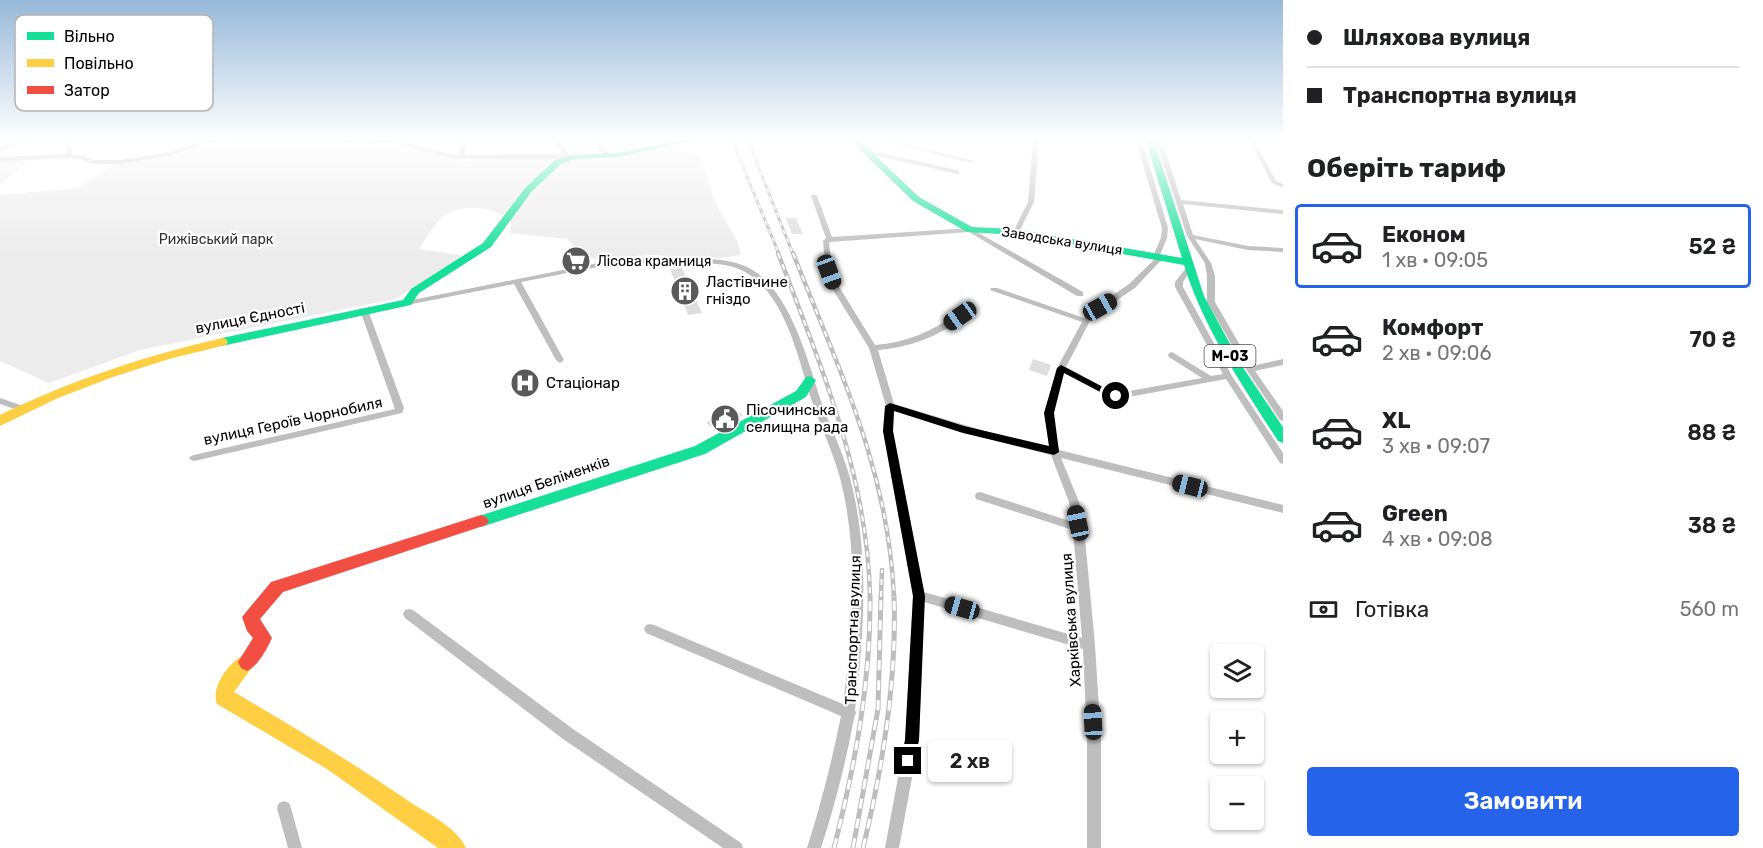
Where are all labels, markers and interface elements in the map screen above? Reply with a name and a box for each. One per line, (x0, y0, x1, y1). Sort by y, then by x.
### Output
legend (15, 15, 213, 111)
text: Шляхова вулиця (1343, 24, 1530, 51)
text: Вільно (64, 27, 115, 46)
text: Повільно (64, 54, 134, 73)
text: Затор (64, 81, 110, 100)
text: Транспортна вулиця (1343, 82, 1577, 109)
text: Оберіть тариф (1307, 152, 1506, 184)
icon: car (1310, 219, 1364, 273)
text: Економ (1382, 221, 1466, 248)
street label: Заводська вулиця (1000, 223, 1124, 259)
park label: Рижівський парк (159, 231, 274, 248)
text: 52 ₴ (1689, 233, 1736, 260)
supermarket icon: Лісова крамниця (560, 245, 592, 277)
text: 1 хв · 09:05 (1382, 248, 1488, 272)
car (814, 252, 844, 292)
place label: Лісова крамниця (597, 253, 712, 270)
place label: Ластівчине гніздо (706, 273, 788, 308)
building icon: Ластівчине гніздо (669, 275, 701, 307)
car (1080, 290, 1120, 324)
car (940, 298, 980, 334)
street label: вулиця Єдності (194, 299, 306, 337)
icon: car (1310, 312, 1364, 366)
text: Комфорт (1382, 314, 1483, 341)
text: 70 ₴ (1690, 326, 1736, 353)
text: 2 хв · 09:06 (1382, 341, 1491, 365)
road number: М-03 (1204, 345, 1256, 367)
hospital icon: Стаціонар (509, 367, 541, 399)
place label: Стаціонар (546, 374, 620, 392)
route start (1102, 382, 1129, 409)
street label: вулиця Героїв Чорнобиля (202, 393, 384, 449)
place label: Пісочинська селищна рада (746, 401, 848, 436)
public building icon: Пісочинська селищна рада (709, 403, 741, 435)
icon: car (1310, 405, 1364, 459)
text: XL (1382, 407, 1410, 434)
text: 88 ₴ (1687, 419, 1736, 446)
text: 3 хв · 09:07 (1382, 434, 1490, 458)
street label: вулиця Беліменків (480, 452, 612, 512)
car (1170, 473, 1210, 499)
icon: car (1310, 498, 1364, 552)
text: Green (1382, 500, 1448, 527)
car (1065, 504, 1091, 542)
text: 38 ₴ (1688, 512, 1736, 539)
text: 4 хв · 09:08 (1382, 527, 1493, 551)
street label: Харківська вулиця (1057, 553, 1085, 687)
street label: Транспортна вулиця (841, 555, 865, 705)
icon: cash (1307, 593, 1340, 626)
car (942, 594, 982, 622)
text: Готівка (1355, 596, 1429, 623)
text: 560 m (1680, 597, 1739, 621)
map controls (1210, 644, 1264, 830)
button: layers (1210, 644, 1264, 698)
car (1083, 704, 1103, 740)
button: + (1210, 710, 1264, 764)
callout: 2 хв (929, 740, 1013, 782)
route end (894, 747, 921, 774)
text: 2 хв (950, 749, 990, 773)
button: Замовити (1307, 767, 1739, 836)
button: − (1210, 776, 1264, 830)

